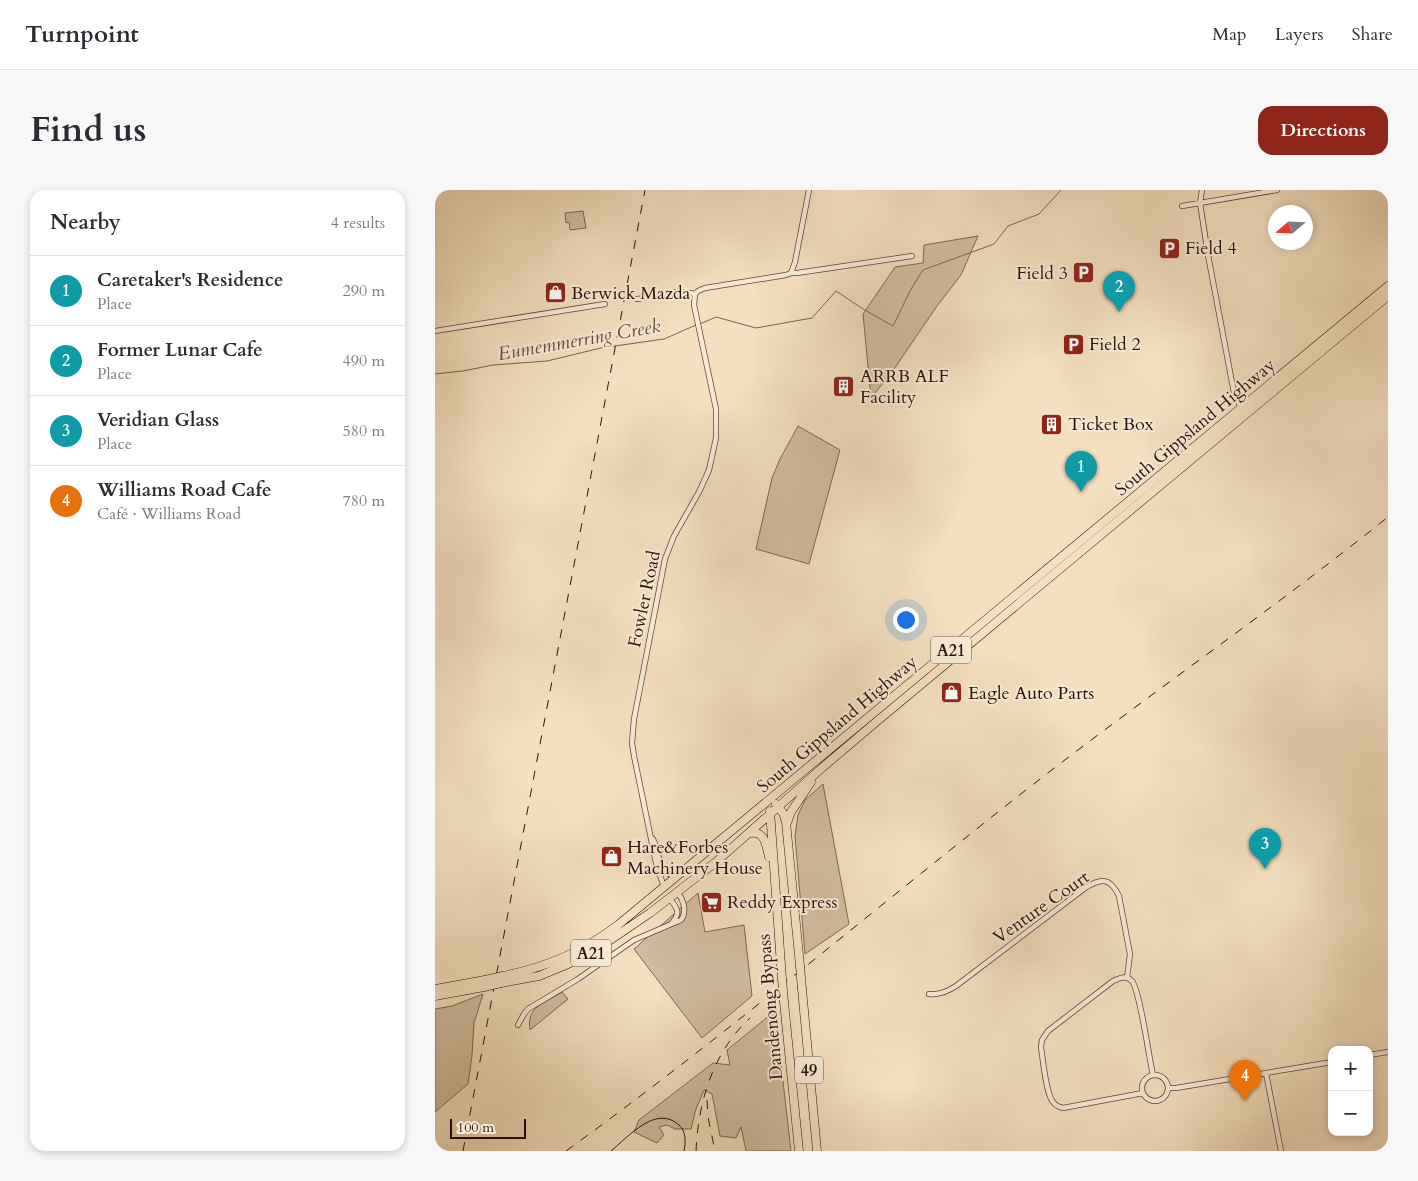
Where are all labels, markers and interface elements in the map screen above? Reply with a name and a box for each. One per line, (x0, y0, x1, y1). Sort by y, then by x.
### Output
text: Turnpoint (25, 18, 139, 51)
text: Map (1212, 22, 1247, 47)
text: Layers (1275, 22, 1324, 47)
text: Share (1352, 22, 1393, 47)
text: Find us (30, 106, 146, 154)
button: Directions (1258, 106, 1388, 155)
north arrow (1268, 205, 1313, 250)
text: Nearby (50, 208, 121, 237)
text: 4 results (331, 212, 385, 234)
parking icon: Field 4 (1157, 236, 1181, 260)
place label: Field 4 (1185, 236, 1237, 261)
place label: Field 3 (1016, 261, 1068, 286)
parking icon: Field 3 (1072, 261, 1096, 285)
text: Caretaker's Residence (97, 267, 283, 293)
pin: 2 (1103, 271, 1135, 312)
text: 1 (62, 280, 70, 302)
text: 290 m (343, 280, 385, 302)
shop icon: Berwick Mazda (543, 281, 567, 305)
place label: Berwick Mazda (571, 281, 690, 306)
text: Place (97, 293, 132, 315)
water label: Eumemmerring Creek (496, 313, 663, 367)
parking icon: Field 2 (1061, 332, 1085, 356)
place label: Field 2 (1089, 332, 1141, 357)
text: Former Lunar Cafe (97, 337, 263, 363)
text: 2 (62, 350, 70, 372)
text: 490 m (343, 350, 385, 372)
street label: South Gippsland Highway (1110, 352, 1281, 502)
text: Place (97, 363, 132, 385)
place label: ARRB ALF Facility (860, 364, 949, 410)
building icon: ARRB ALF Facility (832, 374, 856, 398)
text: Veridian Glass (97, 407, 219, 433)
building icon: Ticket Box (1040, 412, 1064, 436)
place label: Ticket Box (1068, 412, 1154, 437)
text: 3 (62, 420, 70, 442)
text: 580 m (343, 420, 385, 442)
text: Place (97, 433, 132, 455)
pin: 1 (1065, 451, 1097, 492)
text: Williams Road Cafe (97, 477, 271, 503)
text: 4 (62, 490, 70, 512)
text: 780 m (343, 490, 385, 512)
text: Café · Williams Road (97, 503, 241, 525)
street label: Fowler Road (622, 548, 667, 650)
your location (893, 607, 919, 633)
road number: A21 (931, 636, 971, 664)
street label: South Gippsland Highway (752, 649, 923, 799)
shop icon: Eagle Auto Parts (940, 681, 964, 705)
place label: Eagle Auto Parts (968, 681, 1094, 706)
pin: 3 (1249, 828, 1281, 869)
place label: Hare&Forbes Machinery House (627, 835, 763, 881)
shop icon: Hare&Forbes Machinery House (599, 845, 623, 869)
street label: Venture Court (988, 865, 1095, 950)
supermarket icon: Reddy Express (699, 890, 723, 914)
place label: Reddy Express (727, 890, 838, 915)
street label: Dandenong Bypass (752, 933, 789, 1081)
road number: A21 (571, 940, 611, 966)
map controls (1328, 1046, 1373, 1136)
button: + (1328, 1046, 1373, 1091)
road number: 49 (795, 1056, 823, 1084)
pin: 4 (1229, 1060, 1261, 1101)
button: − (1328, 1091, 1373, 1136)
scale bar (450, 1116, 526, 1139)
text: 100 m (457, 1118, 494, 1137)

